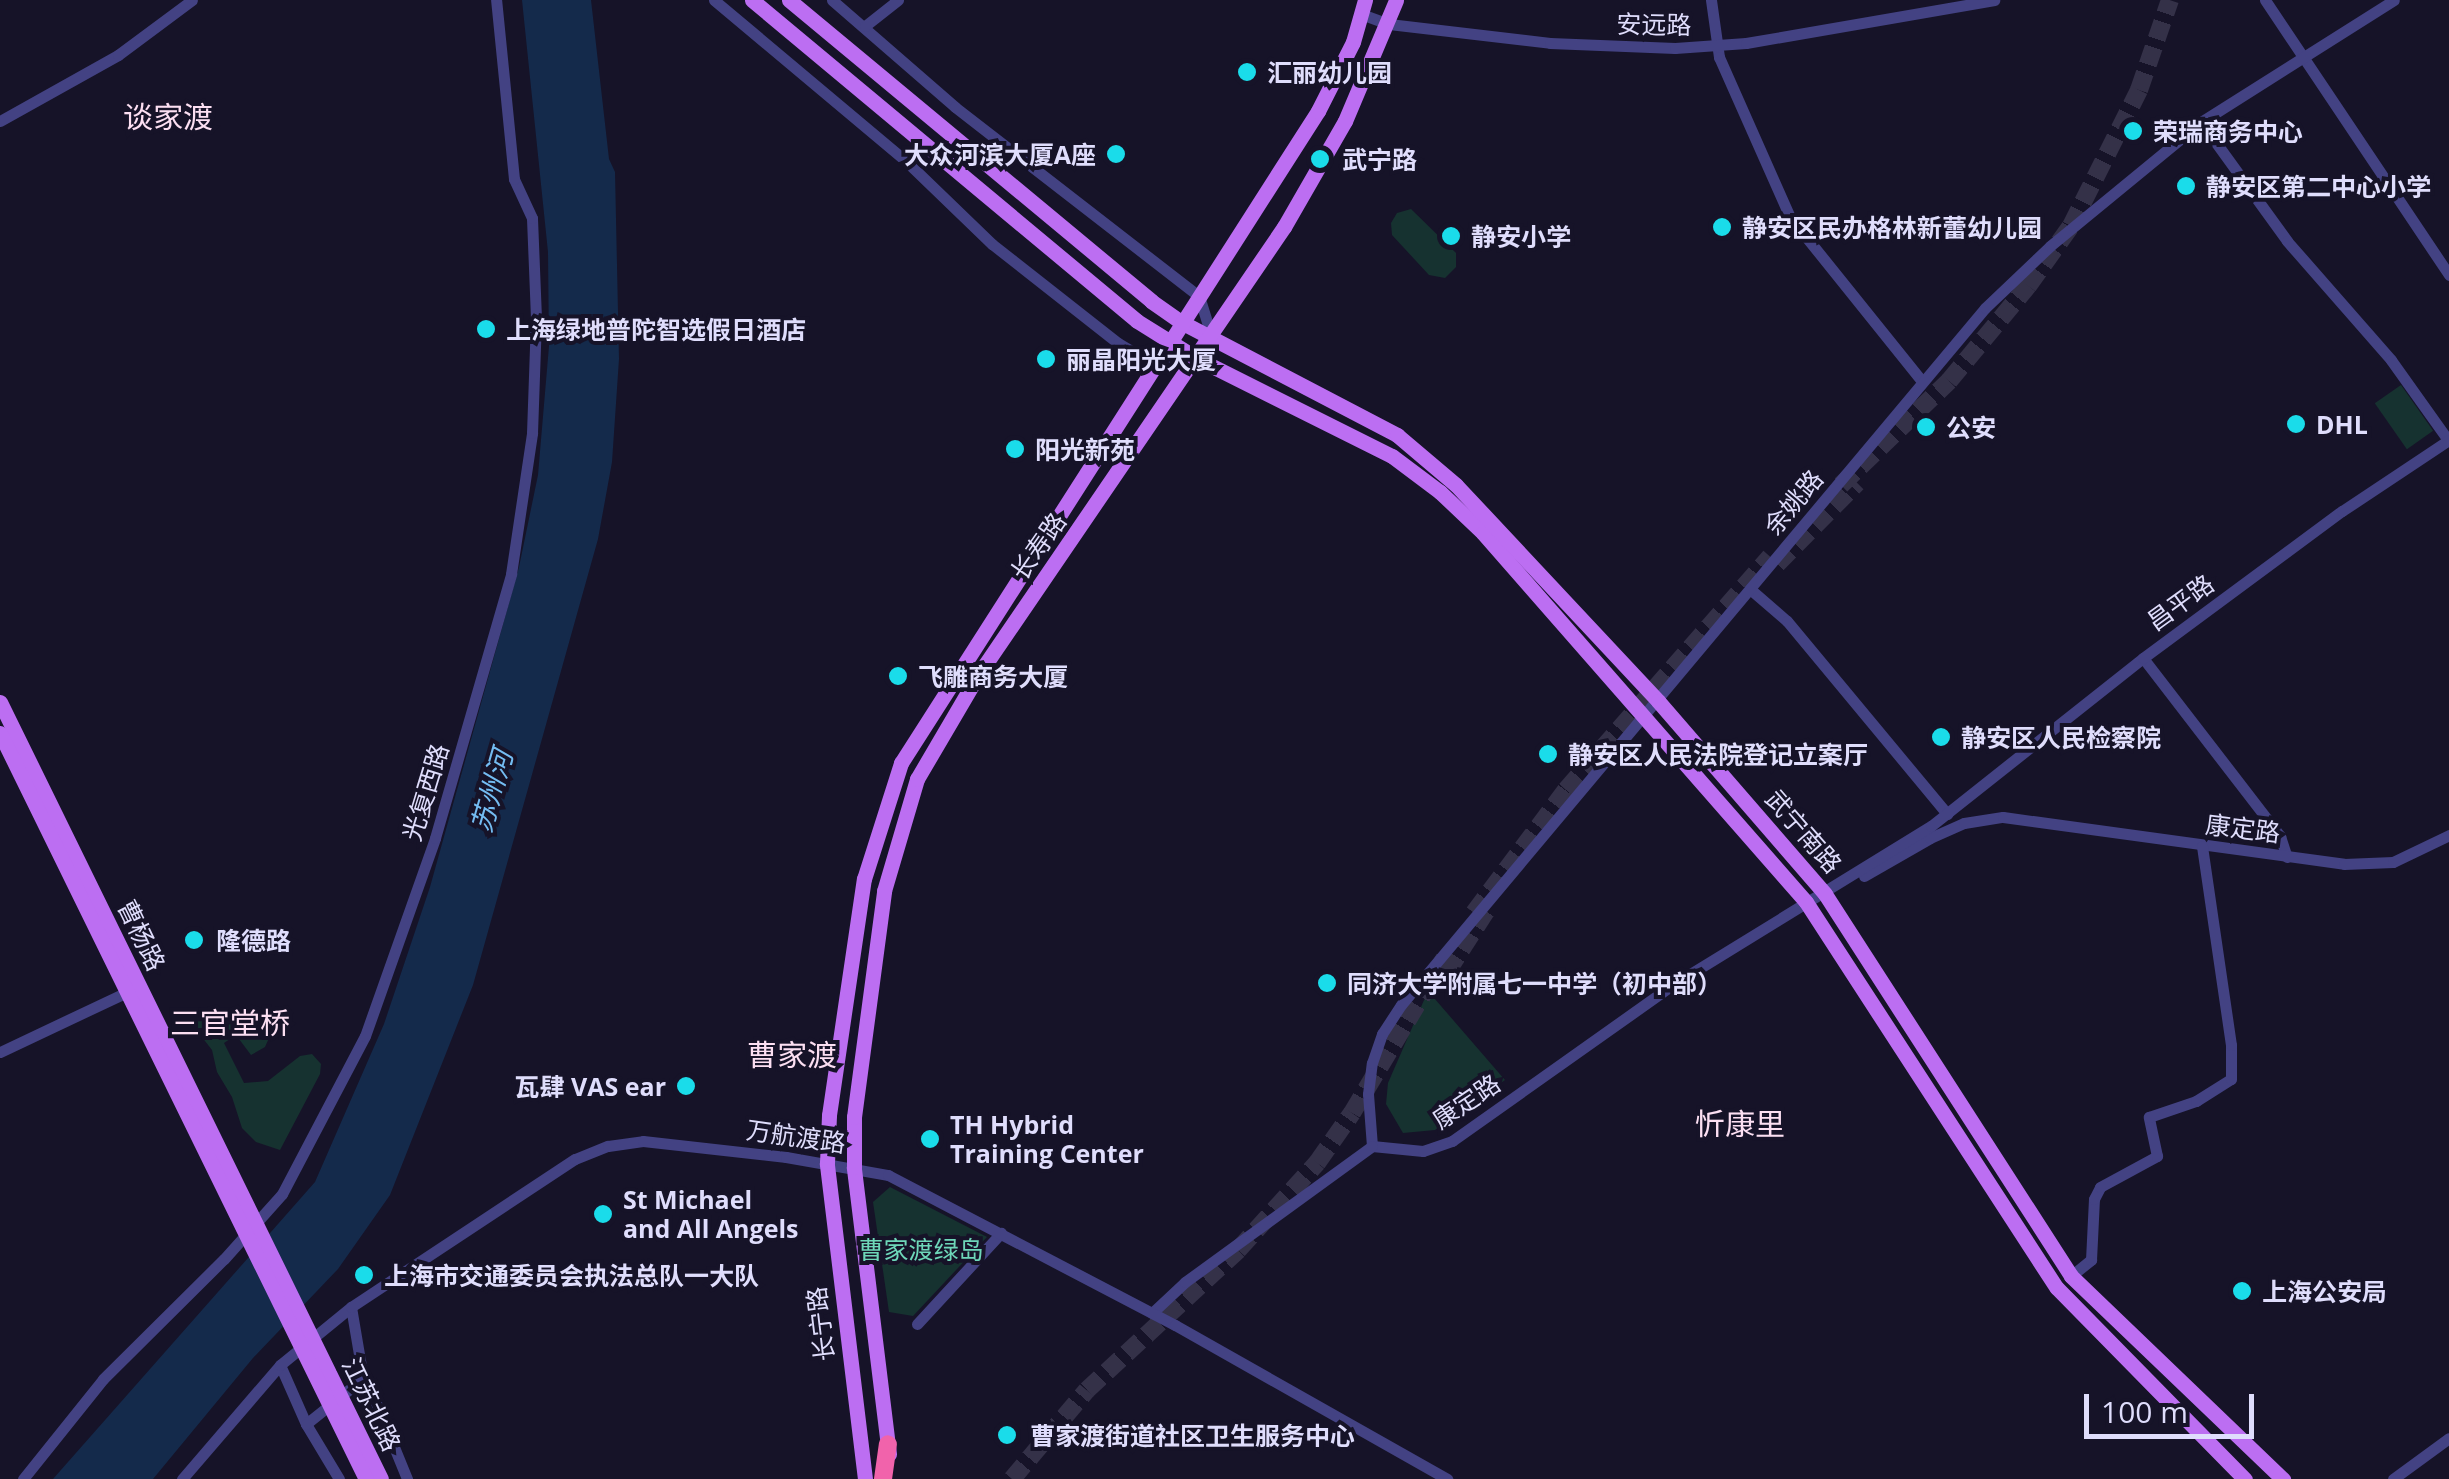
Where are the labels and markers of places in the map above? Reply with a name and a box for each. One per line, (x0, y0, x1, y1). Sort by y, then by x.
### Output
place label: 汇丽幼儿园 (1267, 57, 1392, 87)
marker: 汇丽幼儿园 (1236, 61, 1258, 83)
place label: 荣瑞商务中心 (2153, 116, 2303, 146)
marker: 荣瑞商务中心 (2122, 120, 2144, 142)
place label: 大众河滨大厦A座 (904, 139, 1096, 169)
marker: 大众河滨大厦A座 (1105, 143, 1127, 165)
place label: 武宁路 (1342, 144, 1417, 174)
marker: 武宁路 (1307, 146, 1333, 172)
place label: 静安区第二中心小学 (2206, 171, 2431, 201)
marker: 静安区第二中心小学 (2175, 175, 2197, 197)
place label: 静安区民办格林新蕾幼儿园 (1742, 212, 2042, 242)
marker: 静安区民办格林新蕾幼儿园 (1711, 216, 1733, 238)
place label: 静安小学 (1471, 221, 1571, 251)
marker: 静安小学 (1440, 225, 1462, 247)
place label: 上海绿地普陀智选假日酒店 (506, 314, 806, 344)
marker: 上海绿地普陀智选假日酒店 (475, 318, 497, 340)
place label: 丽晶阳光大厦 (1066, 344, 1216, 374)
marker: 丽晶阳光大厦 (1035, 348, 1057, 370)
place label: DHL (2316, 409, 2368, 439)
place label: 公安 (1946, 412, 1996, 442)
marker: DHL (2285, 413, 2307, 435)
marker: 公安 (1915, 416, 1937, 438)
place label: 阳光新苑 (1035, 434, 1135, 464)
marker: 阳光新苑 (1004, 438, 1026, 460)
place label: 飞雕商务大厦 (918, 661, 1068, 691)
marker: 飞雕商务大厦 (887, 665, 909, 687)
place label: 静安区人民检察院 (1961, 722, 2161, 752)
marker: 静安区人民检察院 (1930, 726, 1952, 748)
place label: 静安区人民法院登记立案厅 (1568, 739, 1868, 769)
marker: 静安区人民法院登记立案厅 (1537, 743, 1559, 765)
place label: 隆德路 (216, 925, 291, 955)
marker: 隆德路 (181, 927, 207, 953)
place label: 同济大学附属七一中学（初中部） (1347, 968, 1722, 998)
marker: 同济大学附属七一中学（初中部） (1316, 972, 1338, 994)
place label: 瓦肆 VAS ear (515, 1071, 666, 1101)
marker: 瓦肆 VAS ear (675, 1075, 697, 1097)
place label: TH Hybrid Training Center (950, 1110, 1144, 1169)
marker: TH Hybrid Training Center (919, 1128, 941, 1150)
place label: St Michael and All Angels (623, 1185, 798, 1244)
marker: St Michael and All Angels (592, 1203, 614, 1225)
place label: 上海市交通委员会执法总队一大队 (384, 1260, 759, 1290)
marker: 上海市交通委员会执法总队一大队 (353, 1264, 375, 1286)
place label: 上海公安局 (2262, 1276, 2387, 1306)
marker: 上海公安局 (2231, 1280, 2253, 1302)
place label: 曹家渡街道社区卫生服务中心 (1030, 1420, 1355, 1450)
marker: 曹家渡街道社区卫生服务中心 (994, 1422, 1020, 1448)

